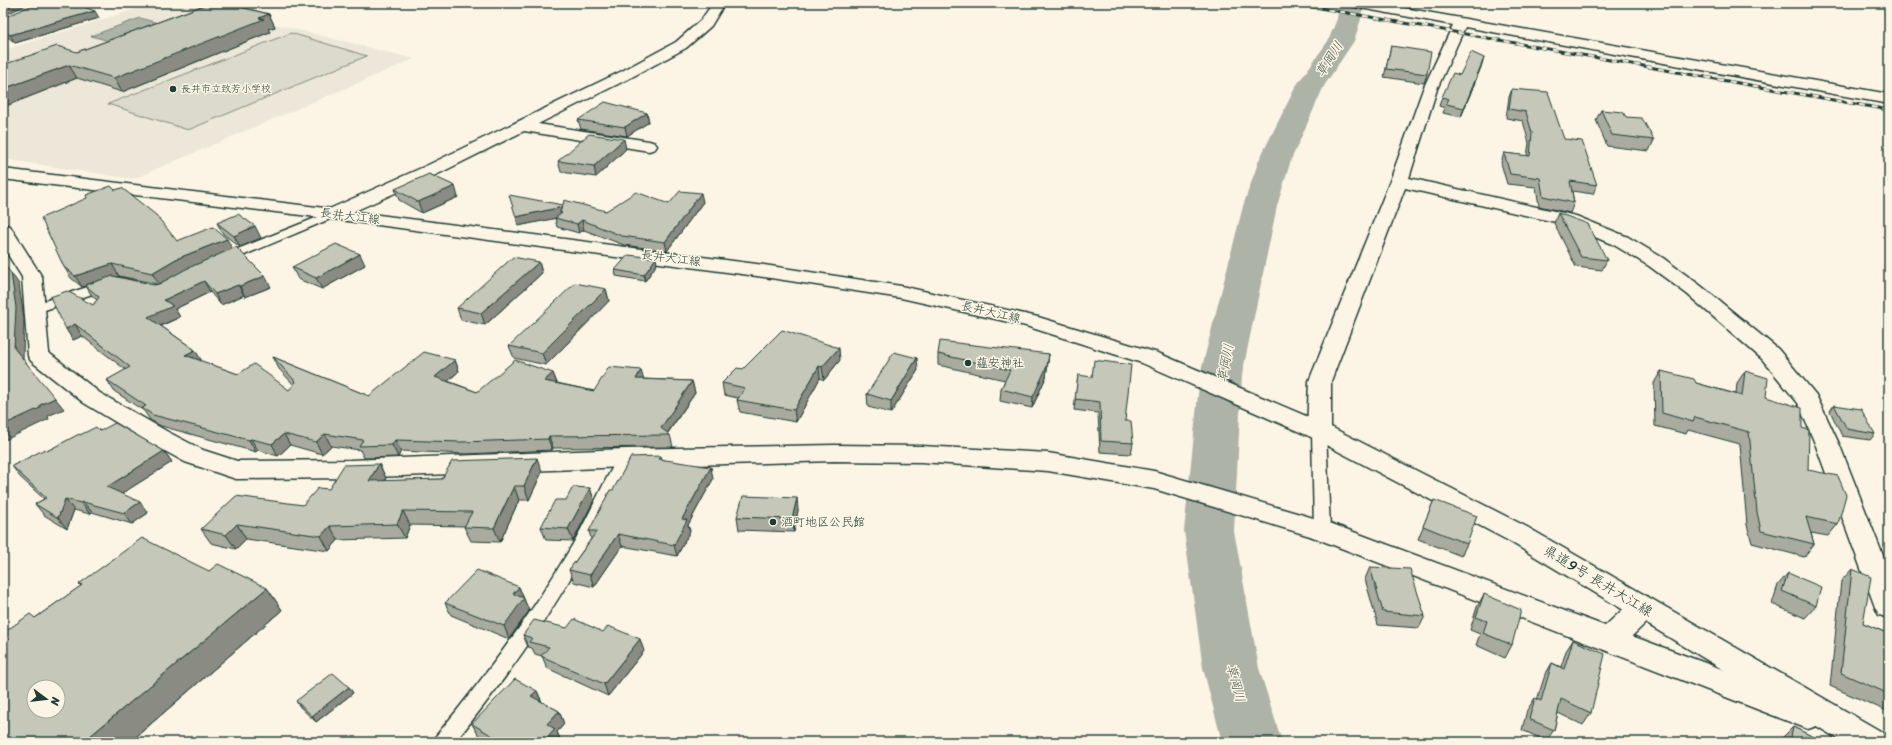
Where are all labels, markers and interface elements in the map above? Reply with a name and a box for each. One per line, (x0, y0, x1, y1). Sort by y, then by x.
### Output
water label: 草岡川 (1309, 36, 1349, 82)
place label: 長井市立致芳小学校 (181, 80, 271, 98)
marker: 長井市立致芳小学校 (168, 84, 178, 94)
street label: 長井大江線 (319, 201, 381, 231)
street label: 長井大江線 (640, 243, 702, 273)
street label: 長井大江線 (959, 295, 1023, 329)
water label: 草岡川 (1210, 342, 1240, 384)
place label: 蘊安神社 (976, 352, 1024, 374)
marker: 蘊安神社 (963, 358, 973, 368)
place label: 酒町地区公民館 (781, 511, 865, 533)
marker: 酒町地区公民館 (768, 517, 778, 527)
street label: 県道9号 長井大江線 (1538, 538, 1658, 624)
water label: 草岡川 (1220, 661, 1252, 705)
north arrow (26, 679, 66, 719)
text: N (45, 694, 66, 708)

